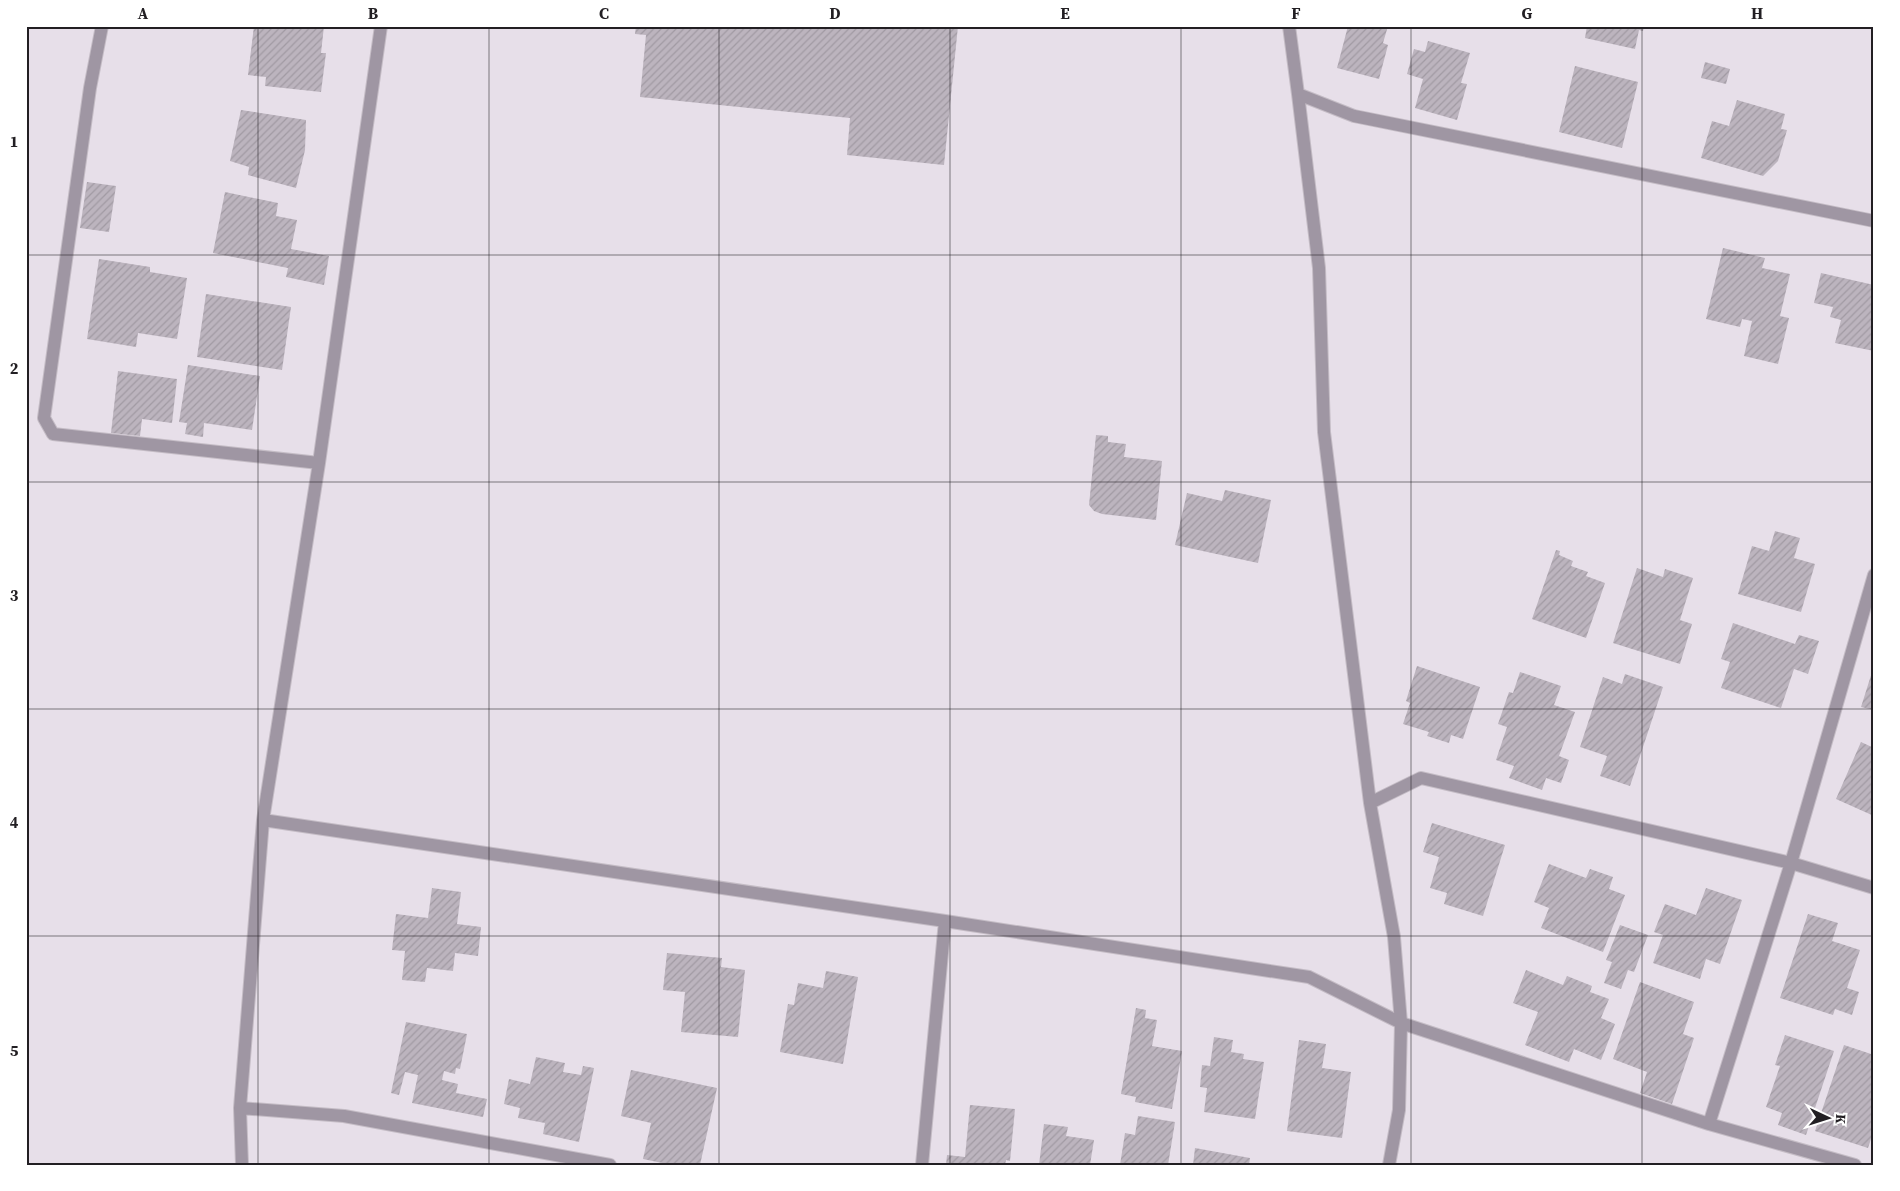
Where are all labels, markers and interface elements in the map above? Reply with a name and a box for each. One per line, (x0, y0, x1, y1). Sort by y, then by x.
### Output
text: A (138, 2, 149, 24)
text: B (368, 2, 379, 24)
text: C (599, 2, 609, 24)
text: D (829, 2, 841, 24)
text: E (1060, 2, 1070, 24)
text: F (1291, 2, 1301, 24)
text: G (1522, 2, 1533, 24)
text: H (1751, 2, 1763, 24)
text: 1 (10, 130, 18, 152)
text: 2 (10, 357, 19, 379)
text: 3 (10, 584, 19, 606)
text: 4 (10, 811, 19, 833)
text: 5 (10, 1039, 19, 1061)
north arrow (1802, 1094, 1852, 1144)
text: K (1831, 1113, 1851, 1125)

